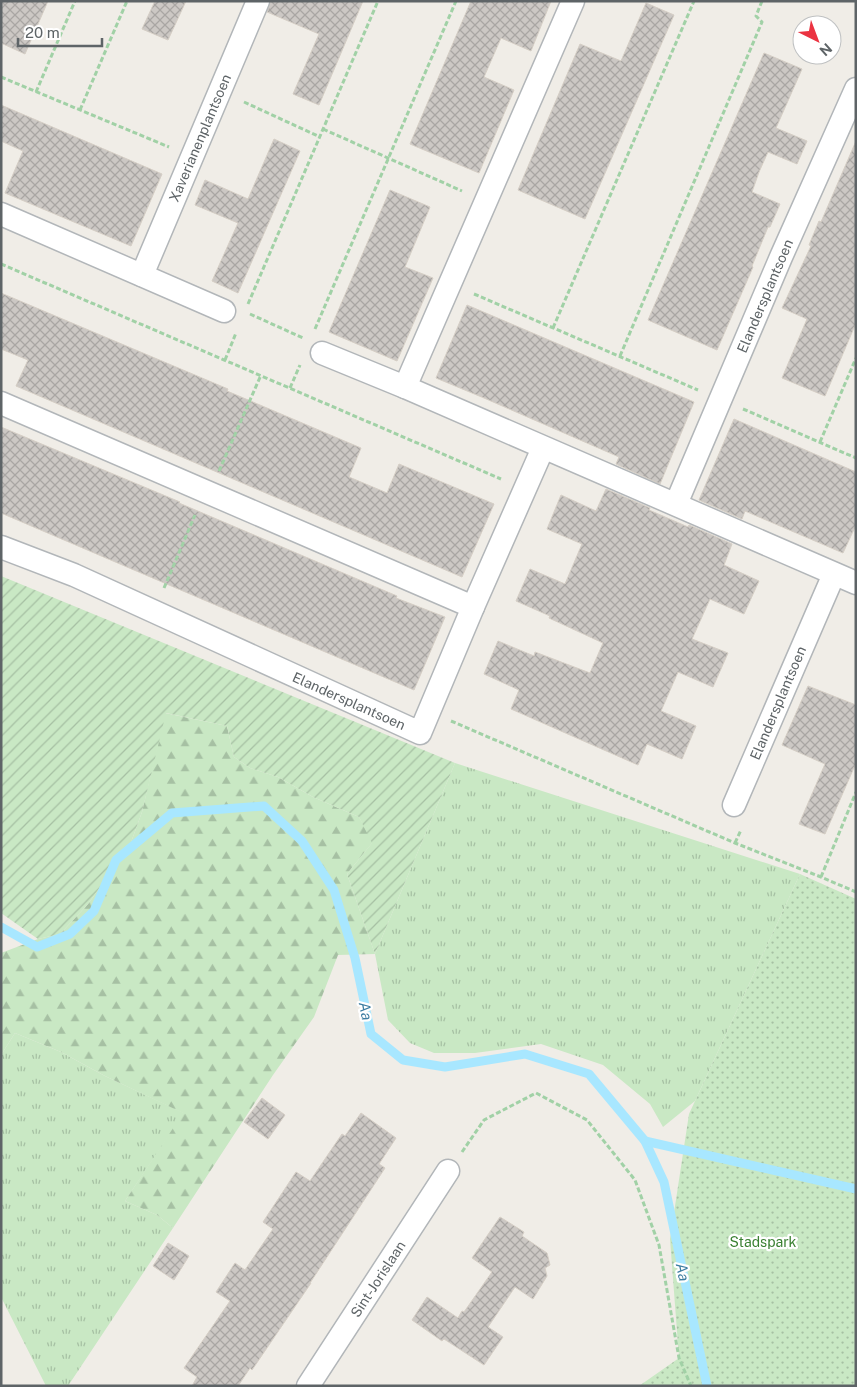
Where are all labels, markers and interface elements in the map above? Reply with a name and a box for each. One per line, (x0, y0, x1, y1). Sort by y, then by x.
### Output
scale bar (18, 15, 101, 47)
north arrow (792, 15, 842, 65)
text: 20 m (25, 24, 60, 41)
text: N (816, 40, 835, 59)
street label: Xaverianenplantsoen (166, 72, 234, 204)
street label: Elandersplantsoen (734, 237, 796, 355)
street label: Elandersplantsoen (747, 644, 809, 762)
street label: Elandersplantsoen (290, 669, 408, 733)
water label: Aa (356, 1000, 376, 1022)
park label: Stadspark (729, 1234, 797, 1250)
street label: Sint-Jorislaan (347, 1238, 409, 1320)
water label: Aa (673, 1261, 693, 1283)

